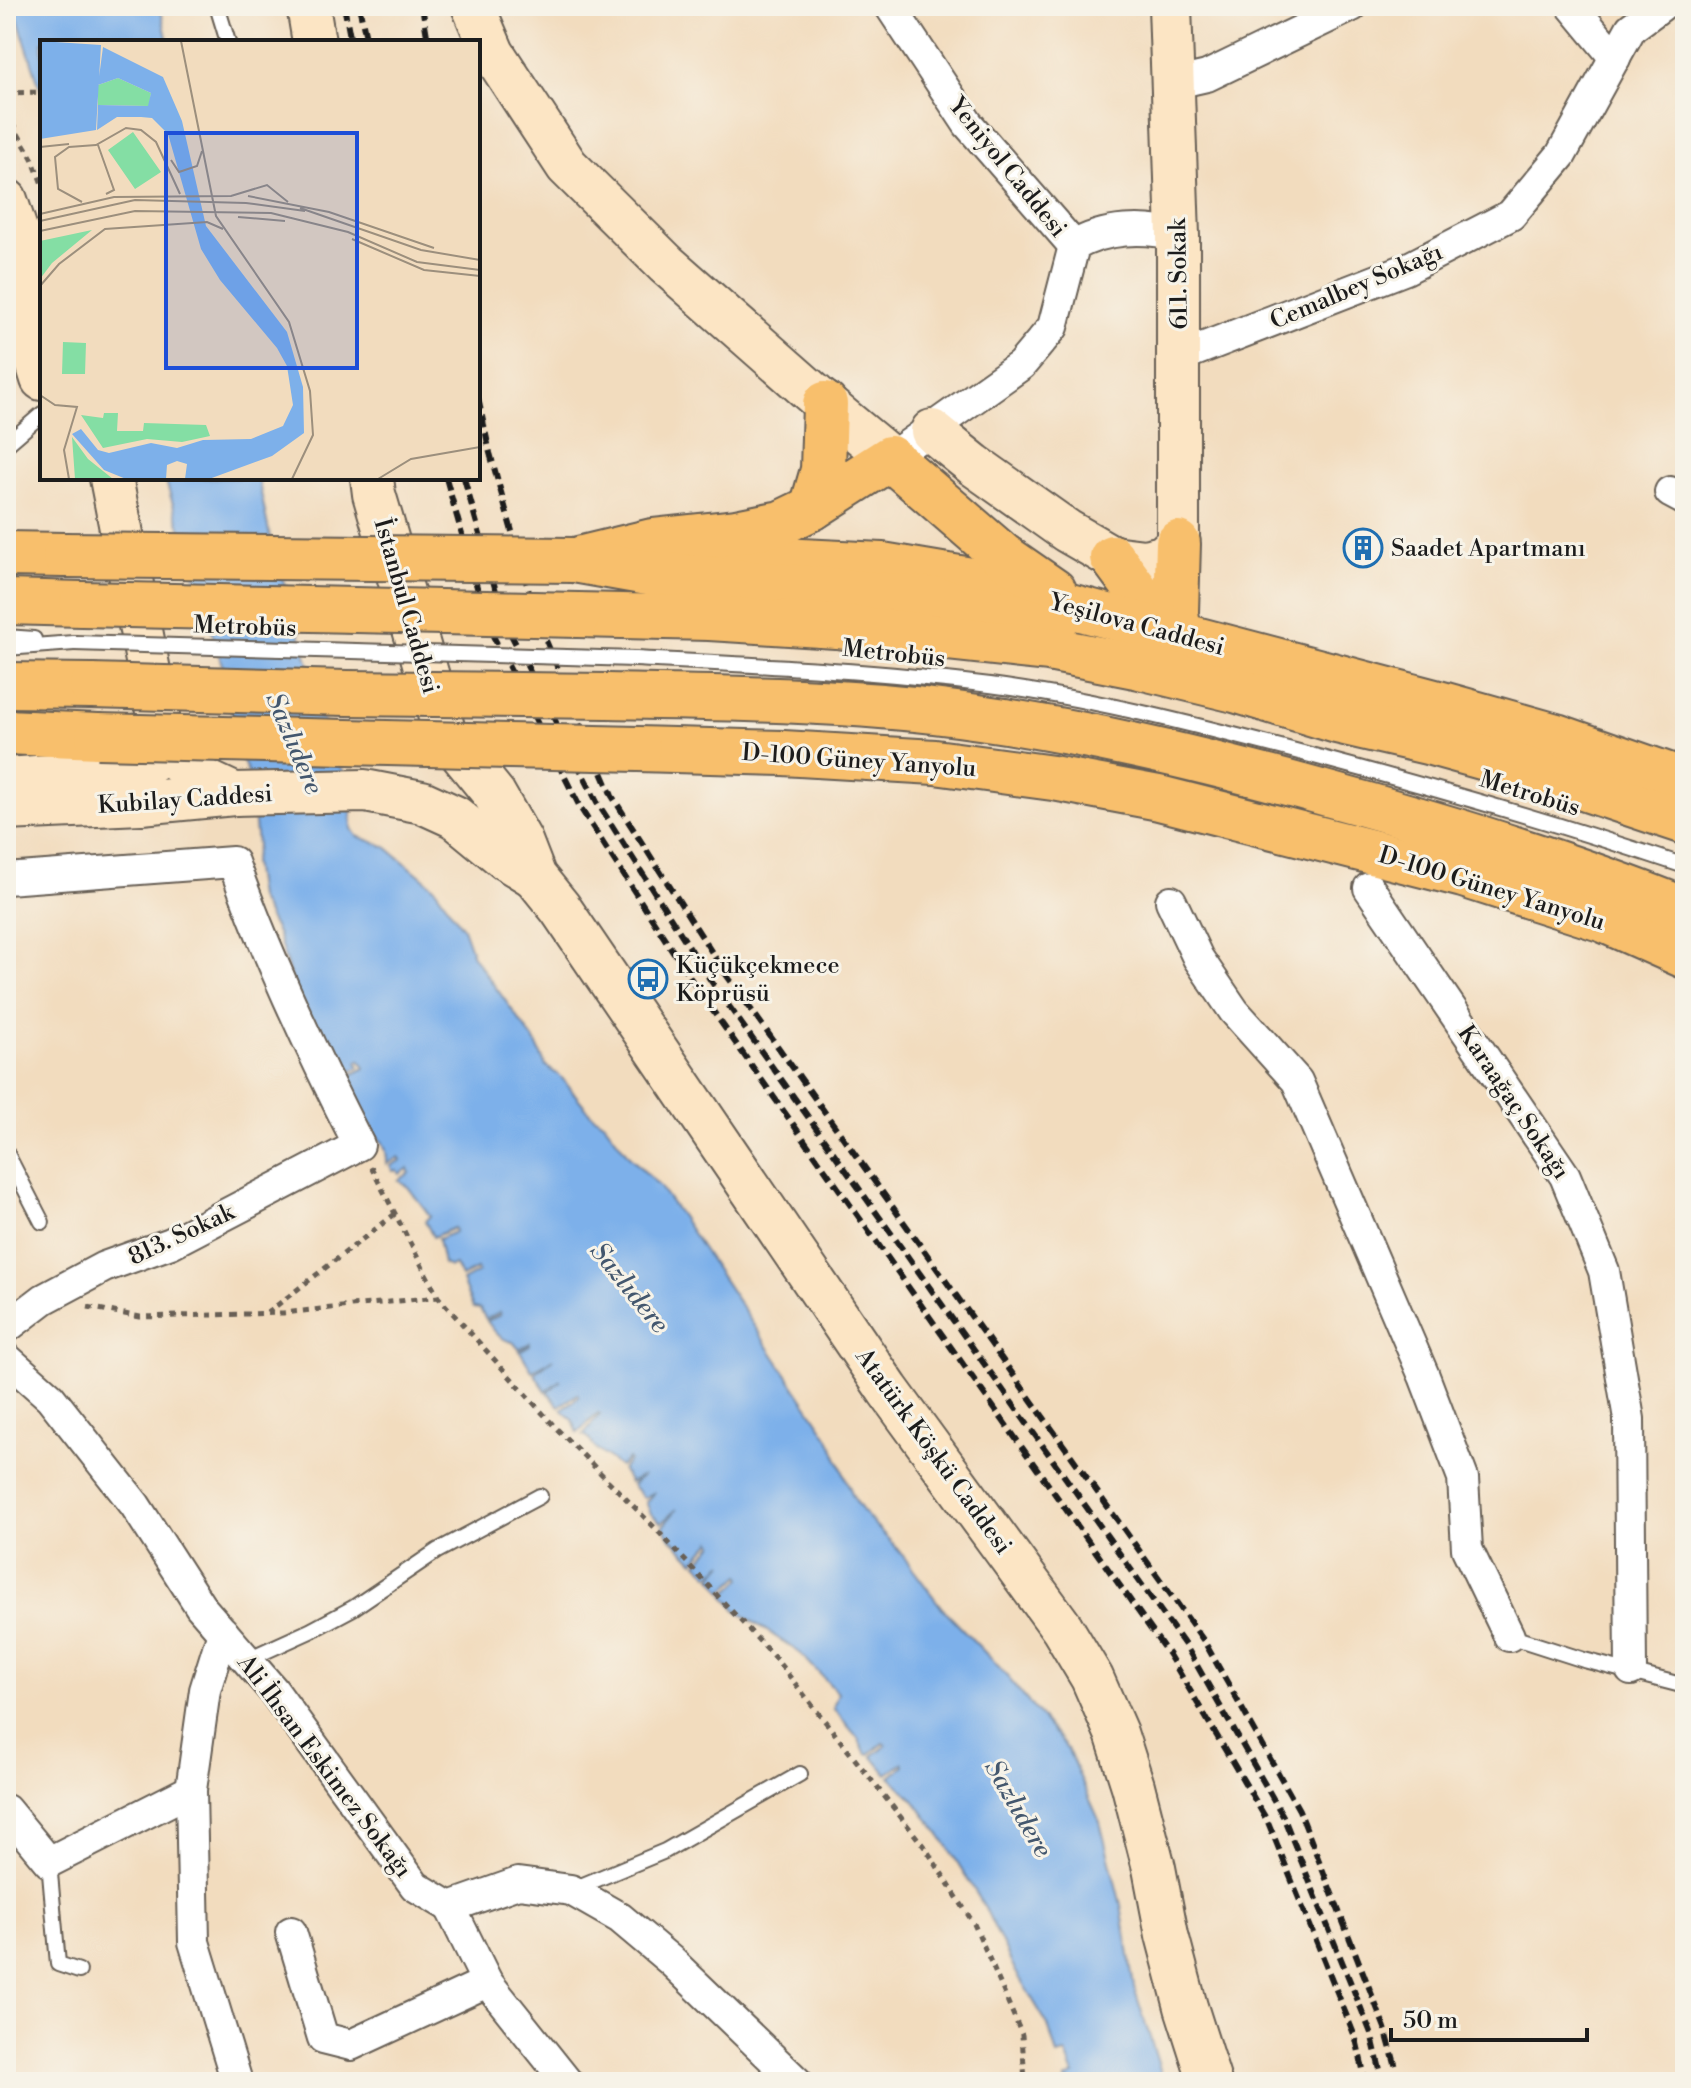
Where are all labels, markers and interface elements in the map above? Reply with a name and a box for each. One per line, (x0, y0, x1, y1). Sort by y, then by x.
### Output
inset map (40, 40, 480, 480)
street label: Yeniyol Caddesi (940, 90, 1073, 244)
street label: 611. Sokak (1163, 217, 1195, 330)
street label: Cemalbey Sokağı (1266, 237, 1447, 337)
street label: İstanbul Caddesi (367, 515, 446, 697)
building icon: Saadet Apartmanı (1342, 527, 1384, 569)
place label: Saadet Apartmanı (1391, 534, 1586, 564)
street label: Yeşilova Caddesi (1044, 587, 1228, 663)
street label: Metrobüs (193, 610, 297, 644)
street label: Metrobüs (841, 634, 947, 674)
water label: Sazlıdere (258, 688, 330, 799)
street label: D-100 Güney Yanyolu (741, 738, 978, 784)
street label: Metrobüs (1476, 765, 1583, 823)
street label: Kubilay Caddesi (97, 779, 274, 821)
street label: D-100 Güney Yanyolu (1375, 840, 1609, 938)
place label: Küçükçekmece Köprüsü (676, 951, 840, 1009)
bus stop icon: Küçükçekmece Köprüsü (627, 958, 669, 1000)
street label: Karaağaç Sokağı (1450, 1020, 1576, 1186)
street label: 813. Sokak (124, 1197, 240, 1272)
water label: Sazlıdere (583, 1236, 675, 1339)
street label: Atatürk Köşkü Caddesi (848, 1342, 1018, 1560)
street label: Ali İhsan Eskimez Sokağı (230, 1648, 419, 1884)
water label: Sazlıdere (977, 1754, 1059, 1863)
scale bar (1391, 1992, 1587, 2042)
text: 50 m (1403, 2006, 1458, 2036)

